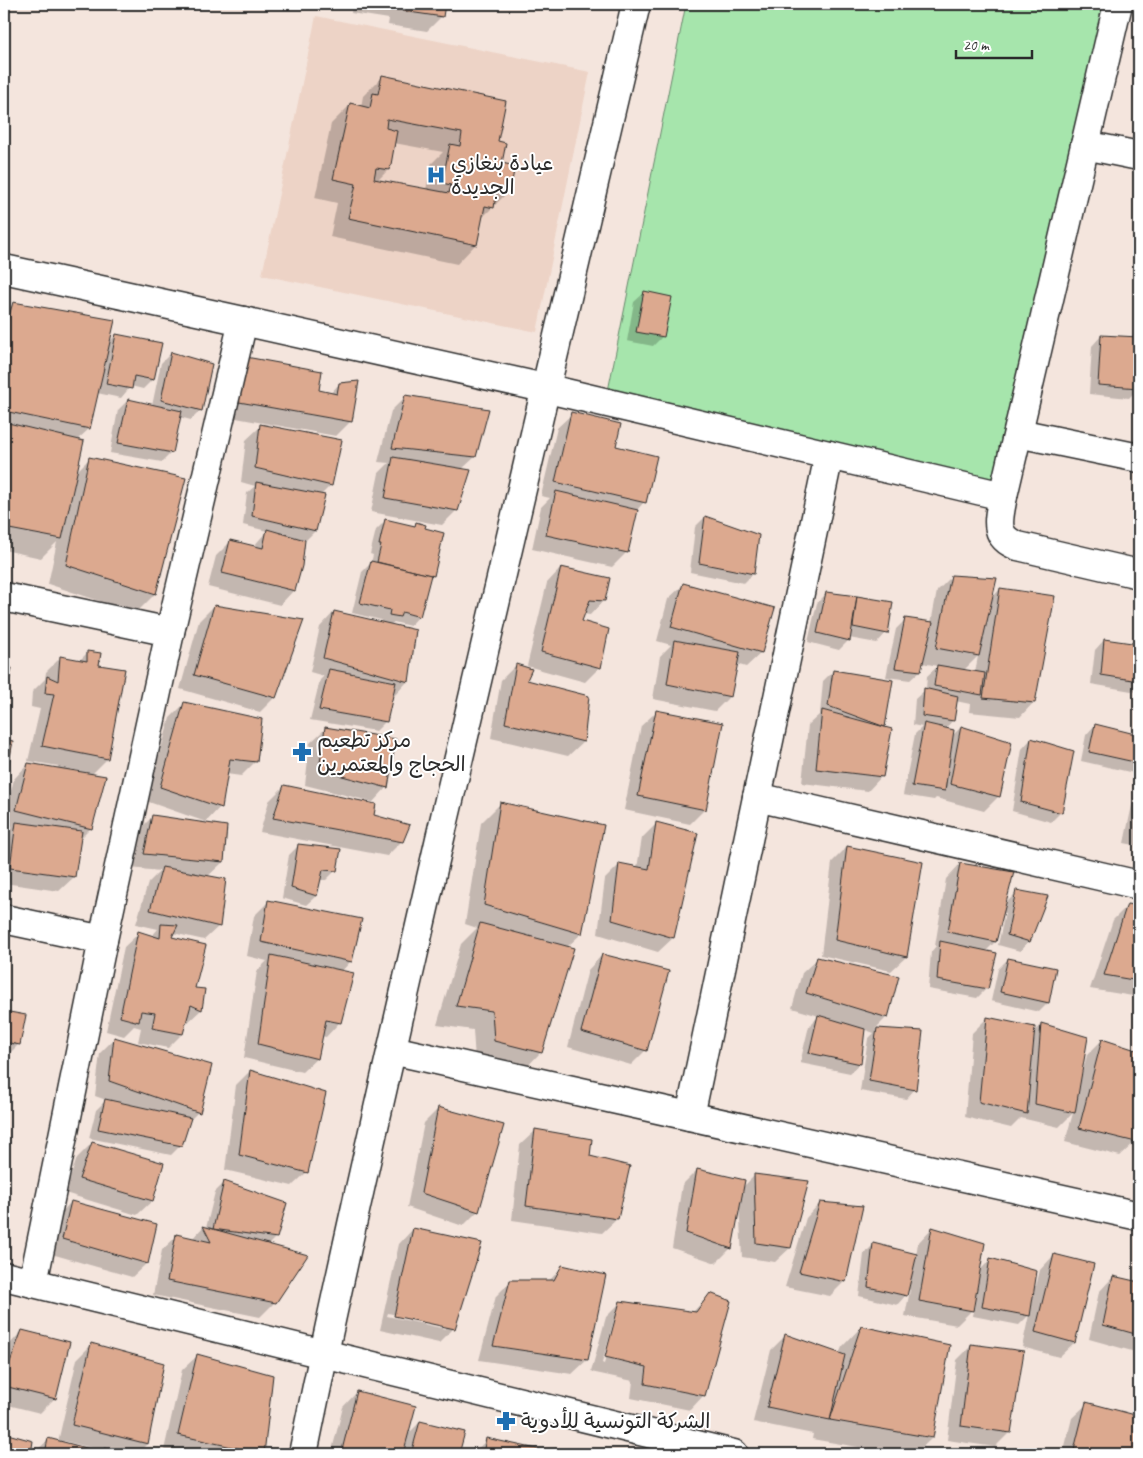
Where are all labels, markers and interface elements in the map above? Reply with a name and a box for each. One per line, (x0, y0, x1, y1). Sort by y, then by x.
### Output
scale bar (956, 28, 1032, 60)
text: 20 m (963, 36, 990, 55)
place label: عيادة بنغازي الجديدة (451, 150, 553, 200)
hospital icon: عيادة بنغازي الجديدة (425, 164, 447, 186)
place label: مركز تطعيم الحجاج والمعتمرين (317, 727, 466, 778)
pharmacy icon: مركز تطعيم الحجاج والمعتمرين (291, 741, 313, 763)
place label: الشركة التونسية للأدوية (521, 1407, 711, 1434)
pharmacy icon: الشركة التونسية للأدوية (495, 1410, 517, 1432)

